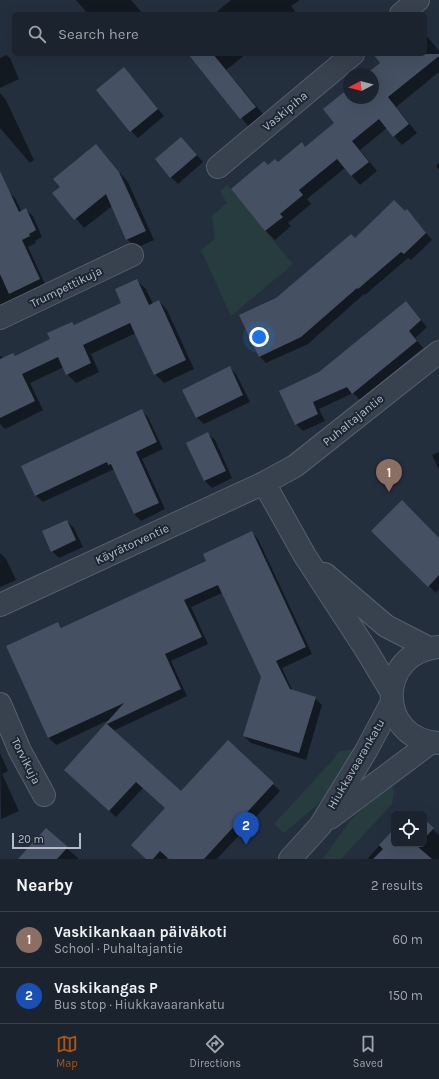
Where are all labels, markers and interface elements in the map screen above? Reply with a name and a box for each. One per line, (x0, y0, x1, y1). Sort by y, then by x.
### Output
search box (12, 12, 427, 56)
icon: search (26, 23, 48, 45)
text: Search here (58, 25, 139, 43)
north arrow (343, 68, 379, 104)
street label: Vaskipiha (260, 88, 310, 134)
street label: Trumpettikuja (28, 264, 104, 310)
your location (249, 327, 269, 347)
street label: Puhaltajantie (320, 391, 386, 449)
pin: 1 (376, 459, 402, 492)
street label: Käyrätorventie (93, 521, 171, 567)
street label: Hiukkavaarankatu (325, 717, 387, 811)
street label: Torvikuja (8, 736, 44, 786)
map controls (391, 811, 427, 847)
button: locate (391, 811, 427, 847)
pin: 2 (233, 812, 259, 845)
scale bar (12, 831, 81, 850)
text: 20 m (18, 833, 44, 846)
text: Nearby (16, 875, 73, 895)
text: 2 results (371, 878, 423, 893)
text: Vaskikankaan päiväkoti (54, 923, 227, 941)
text: 1 (27, 932, 31, 947)
text: 60 m (393, 932, 423, 947)
text: School · Puhaltajantie (54, 941, 183, 956)
text: Vaskikangas P (54, 979, 158, 997)
text: 2 (25, 988, 33, 1003)
text: 150 m (388, 988, 423, 1003)
text: Bus stop · Hiukkavaarankatu (54, 997, 225, 1012)
tab: Map (56, 1033, 78, 1070)
tab: Directions (189, 1033, 241, 1070)
tab: Saved (353, 1033, 383, 1070)

